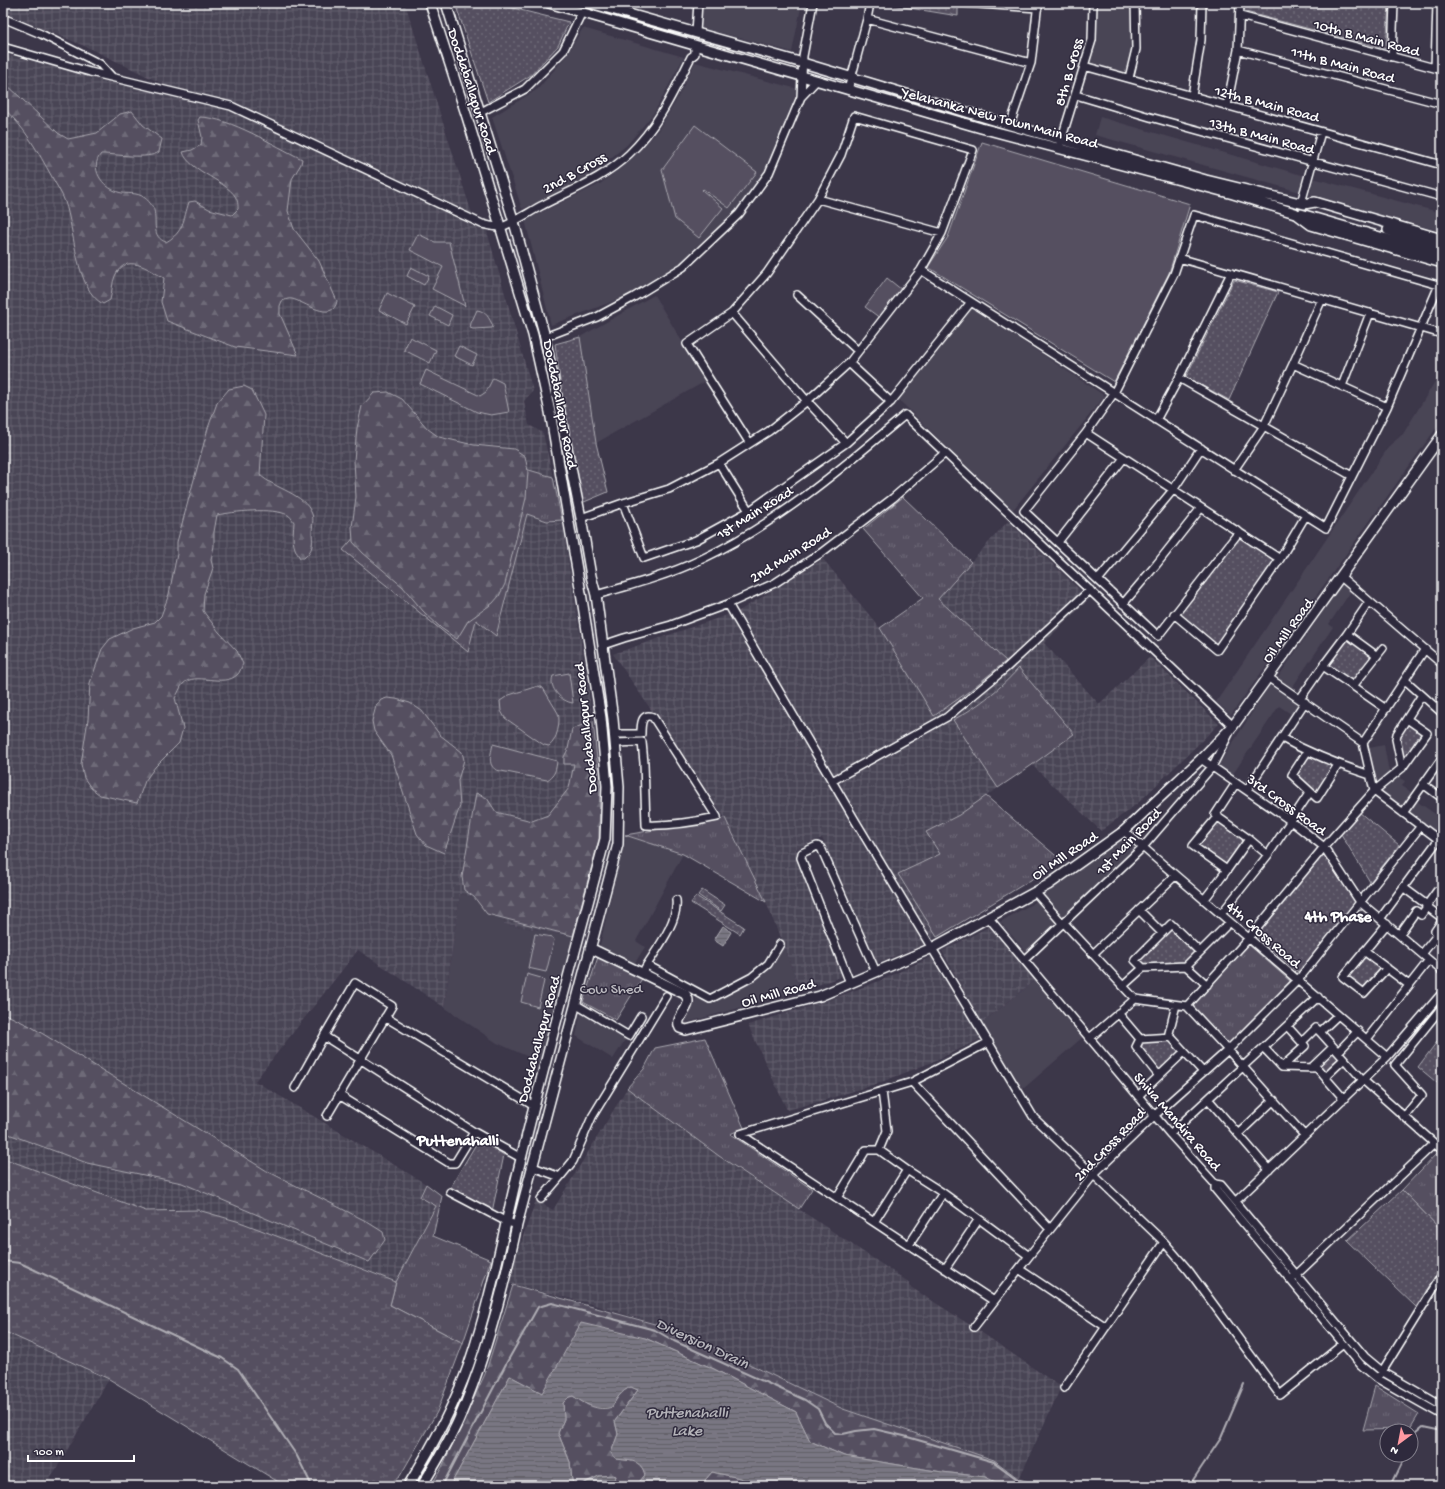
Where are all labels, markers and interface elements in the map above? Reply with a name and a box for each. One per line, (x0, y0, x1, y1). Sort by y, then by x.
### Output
street label: 10th B Main Road (1311, 16, 1423, 62)
street label: Doddaballapur Road (442, 26, 500, 158)
street label: 8th B Cross (1052, 36, 1088, 108)
street label: 11th B Main Road (1288, 43, 1397, 89)
street label: 12th B Main Road (1211, 82, 1322, 128)
street label: Yelahanka New Town Main Road (897, 84, 1101, 154)
street label: 13th B Main Road (1206, 114, 1317, 160)
street label: 2nd B Cross (540, 149, 610, 199)
street label: Doddaballapur Road (538, 338, 581, 471)
street label: 1st Main Road (713, 482, 798, 545)
street label: 2nd Main Road (747, 523, 836, 588)
street label: Oil Mill Road (1259, 594, 1319, 667)
street label: Doddaballapur Road (571, 661, 603, 795)
street label: 3rd Cross Road (1242, 770, 1330, 841)
street label: 1st Main Road (1092, 804, 1167, 881)
street label: Oil Mill Road (1029, 827, 1103, 885)
street label: 4th Cross Road (1222, 898, 1305, 974)
district label: 4th Phase (1304, 909, 1372, 928)
street label: Doddaballapur Road (514, 973, 566, 1106)
street label: Oil Mill Road (740, 975, 819, 1012)
park label: Cow Shed (580, 981, 644, 999)
street label: Shiva Mandira Road (1129, 1069, 1225, 1176)
street label: 2nd Cross Road (1071, 1104, 1151, 1186)
district label: Puttenahalli (416, 1133, 500, 1152)
water label: Diversion Drain (652, 1315, 751, 1375)
water label: Puttenahalli Lake (646, 1405, 730, 1442)
north arrow (1379, 1423, 1419, 1463)
scale bar (28, 1437, 134, 1463)
text: N (1389, 1443, 1401, 1457)
text: 100 m (33, 1446, 64, 1460)

